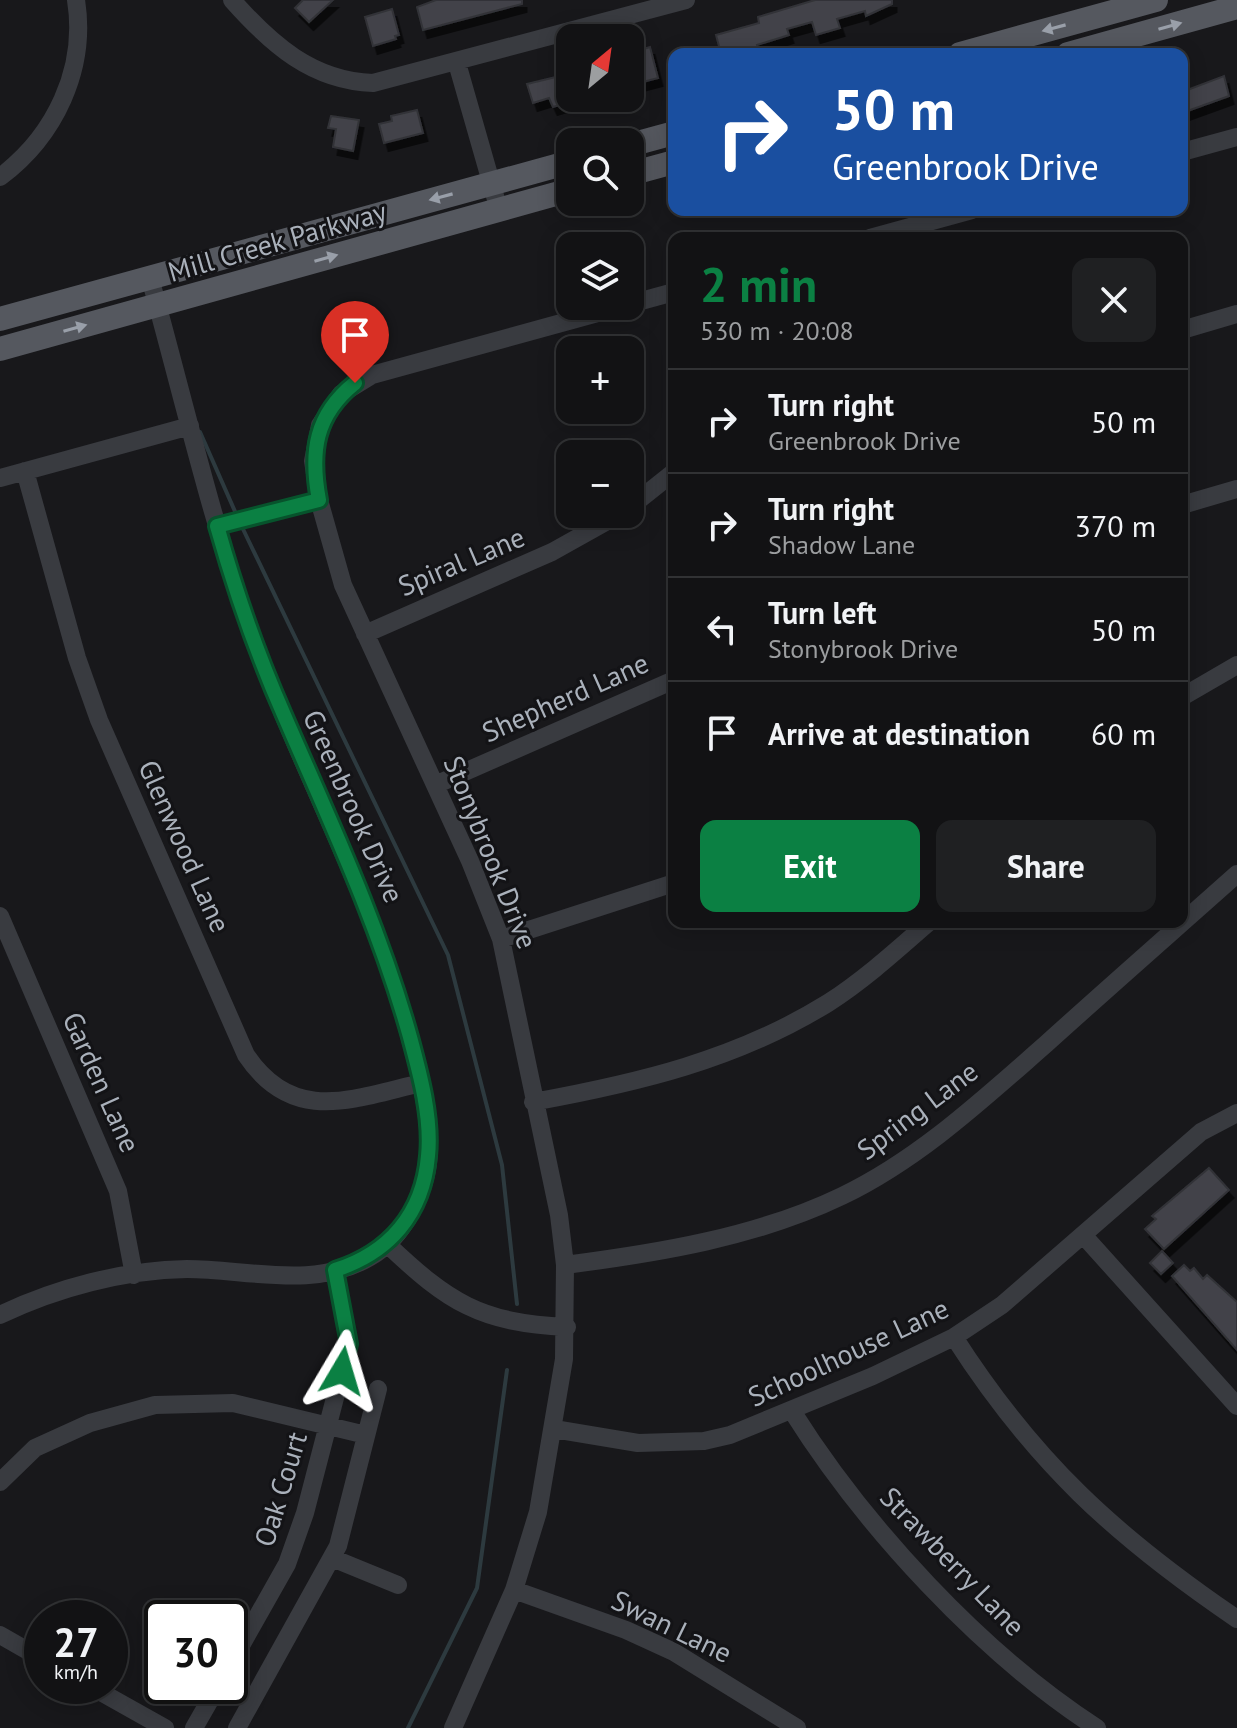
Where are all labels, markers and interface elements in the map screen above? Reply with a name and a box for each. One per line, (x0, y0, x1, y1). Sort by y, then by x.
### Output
one-way arrow (1157, 19, 1182, 31)
one-way arrow (1041, 22, 1065, 35)
north arrow (556, 24, 644, 112)
map controls (556, 24, 644, 528)
text: 50 m (832, 73, 955, 145)
icon: right (700, 80, 804, 184)
button: search (556, 128, 644, 216)
text: Greenbrook Drive (832, 143, 1099, 190)
one-way arrow (428, 191, 452, 204)
street label: Mill Creek Parkway (163, 192, 391, 290)
button: layers (556, 232, 644, 320)
one-way arrow (314, 251, 338, 264)
text: 2 min (700, 253, 817, 315)
button: close (1072, 258, 1156, 342)
pin (321, 301, 389, 383)
icon: arrive (333, 313, 377, 357)
text: 530 m · 20:08 (700, 314, 854, 347)
one-way arrow (64, 321, 88, 334)
button: + (556, 336, 644, 424)
text: Turn right (768, 385, 894, 424)
icon: right (700, 399, 744, 443)
text: 50 m (1091, 402, 1156, 441)
text: Greenbrook Drive (768, 424, 961, 457)
button: − (556, 440, 644, 528)
text: Turn right (768, 489, 894, 528)
icon: right (700, 503, 744, 547)
text: 370 m (1075, 506, 1156, 545)
street label: Spiral Lane (392, 518, 530, 604)
text: Shadow Lane (768, 528, 915, 561)
text: Turn left (768, 593, 876, 632)
icon: left (700, 607, 744, 651)
text: 50 m (1091, 610, 1156, 649)
text: Stonybrook Drive (768, 632, 958, 665)
street label: Shepherd Lane (476, 644, 654, 750)
street label: Greenbrook Drive (295, 704, 413, 908)
icon: arrive (700, 711, 744, 755)
text: Arrive at destination (768, 714, 1030, 753)
text: 60 m (1091, 714, 1156, 753)
street label: Stonybrook Drive (435, 750, 547, 954)
street label: Glenwood Lane (130, 754, 240, 938)
button: Exit (700, 820, 920, 912)
button: Share (936, 820, 1156, 912)
street label: Garden Lane (55, 1006, 149, 1158)
street label: Spring Lane (849, 1052, 985, 1168)
street label: Schoolhouse Lane (742, 1289, 954, 1415)
position arrow (300, 1329, 384, 1413)
street label: Oak Court (245, 1427, 315, 1551)
street label: Strawberry Lane (872, 1479, 1034, 1643)
street label: Swan Lane (606, 1581, 738, 1671)
speed limit sign: 30 (144, 1600, 248, 1704)
text: 27 (53, 1616, 99, 1668)
text: km/h (54, 1659, 98, 1685)

